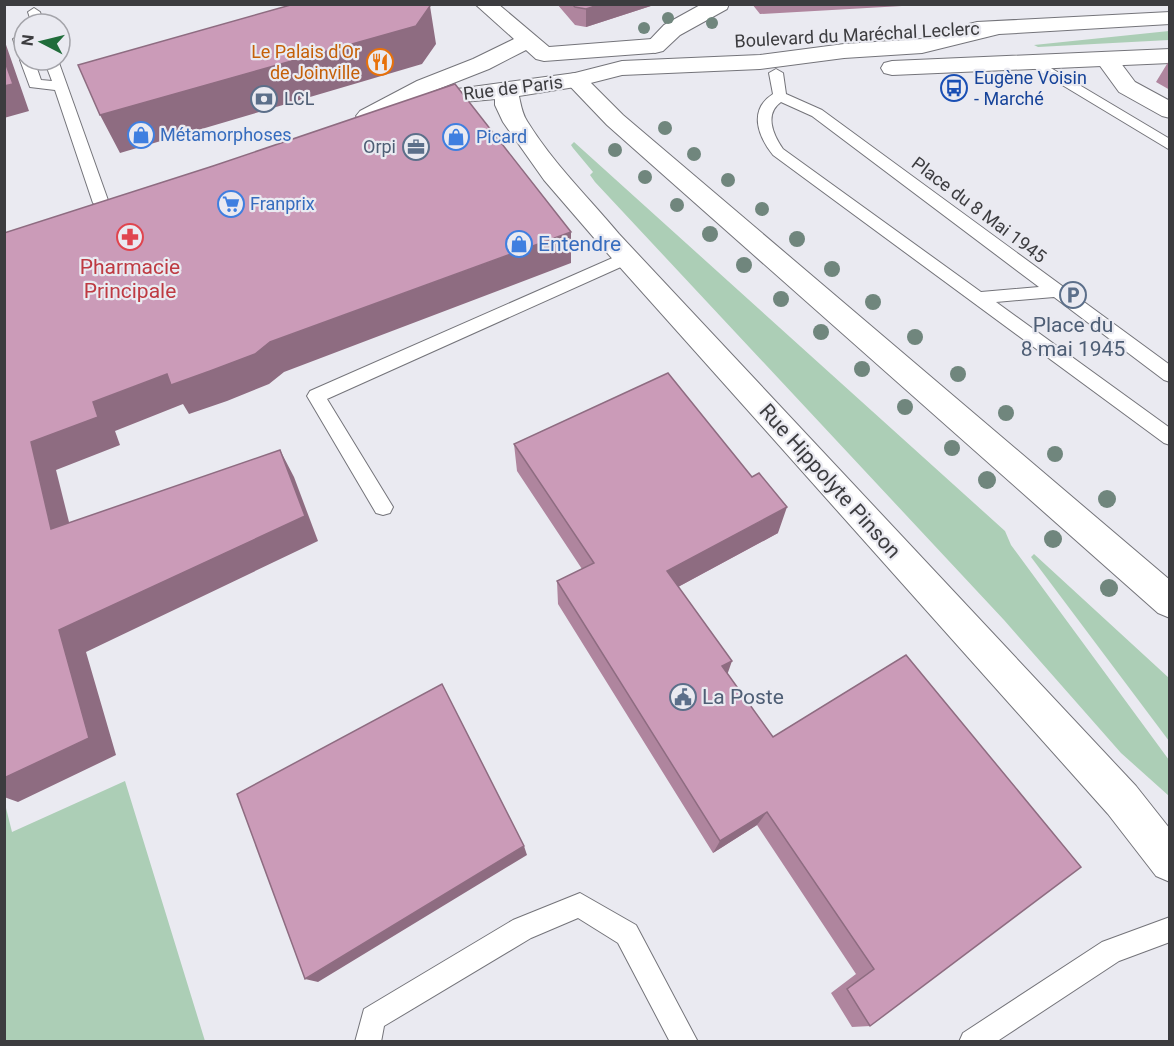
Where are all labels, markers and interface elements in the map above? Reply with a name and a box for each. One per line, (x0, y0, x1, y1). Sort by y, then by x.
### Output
north arrow (12, 12, 72, 72)
street label: Boulevard du Maréchal Leclerc (734, 18, 980, 51)
text: N (17, 33, 38, 47)
place label: Le Palais d'Or de Joinville (251, 41, 360, 83)
restaurant icon: Le Palais d'Or de Joinville (365, 47, 395, 77)
place label: Eugène Voisin - Marché (974, 67, 1087, 109)
street label: Rue de Paris (462, 71, 564, 104)
bus stop icon: Eugène Voisin - Marché (939, 73, 969, 103)
bank icon: LCL (249, 84, 279, 114)
place label: LCL (284, 88, 315, 109)
shop icon: Métamorphoses (126, 120, 156, 150)
shop icon: Picard (441, 122, 471, 152)
place label: Métamorphoses (160, 124, 292, 145)
place label: Picard (476, 126, 527, 147)
office icon: Orpi (401, 132, 431, 162)
place label: Orpi (363, 136, 396, 157)
street label: Place du 8 Mai 1945 (908, 152, 1051, 267)
supermarket icon: Franprix (216, 189, 246, 219)
place label: Franprix (250, 193, 315, 214)
pharmacy icon: Pharmacie Principale (115, 222, 145, 252)
shop icon: Entendre (504, 229, 534, 259)
place label: Entendre (538, 232, 621, 256)
place label: Pharmacie Principale (80, 255, 180, 303)
parking icon: Place du 8 mai 1945 (1058, 280, 1088, 310)
place label: Place du 8 mai 1945 (1021, 313, 1125, 361)
street label: Rue Hippolyte Pinson (754, 399, 906, 563)
public building icon: La Poste (668, 682, 698, 712)
place label: La Poste (702, 685, 784, 709)

